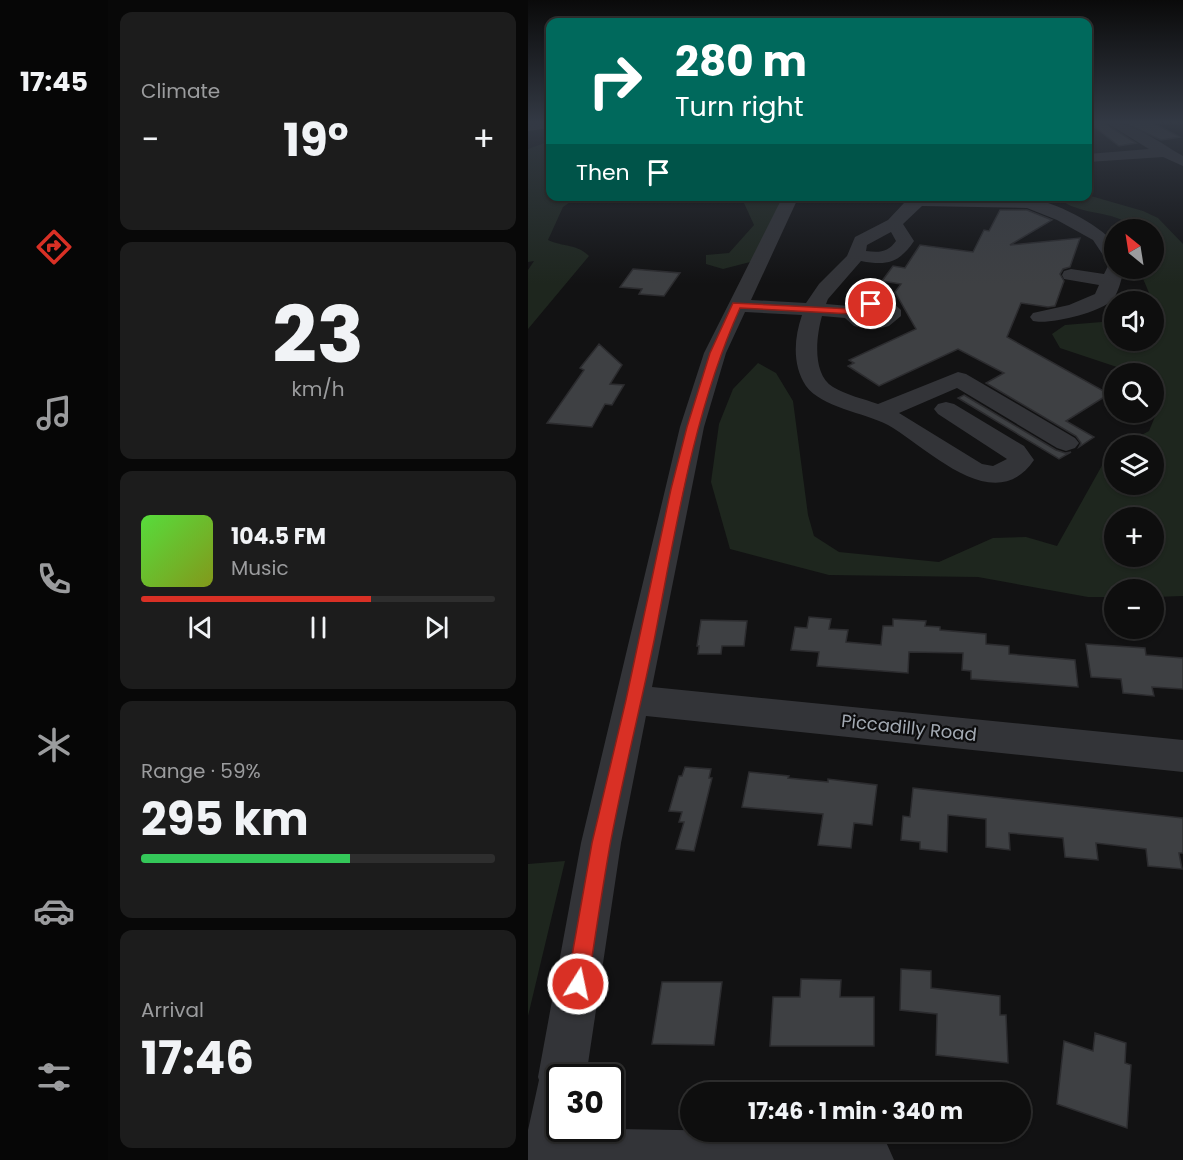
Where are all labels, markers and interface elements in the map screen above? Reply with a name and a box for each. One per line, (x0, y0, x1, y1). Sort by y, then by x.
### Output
text: 280 m (675, 32, 807, 91)
icon: right (576, 42, 654, 120)
text: 17:45 (20, 63, 88, 100)
text: Climate (141, 77, 220, 105)
text: Turn right (675, 88, 804, 125)
text: 19° (283, 109, 349, 172)
text: − (141, 116, 159, 163)
text: + (472, 116, 495, 163)
icon: arrive (642, 156, 675, 189)
text: Then (576, 157, 630, 188)
north arrow (1104, 219, 1164, 279)
map controls (1104, 219, 1164, 639)
icon: directions (33, 226, 75, 268)
pin (845, 278, 896, 329)
text: 23 (272, 280, 364, 389)
icon: arrive (854, 287, 887, 320)
button: sound (1104, 291, 1164, 351)
button: search (1104, 363, 1164, 423)
text: km/h (291, 375, 345, 403)
icon: music (33, 392, 75, 434)
button: layers (1104, 435, 1164, 495)
button: + (1104, 507, 1164, 567)
text: 104.5 FM (231, 521, 326, 552)
text: Music (231, 554, 289, 582)
icon: phone (33, 558, 75, 600)
button: − (1104, 579, 1164, 639)
icon: previous (184, 611, 217, 644)
icon: pause (302, 611, 335, 644)
icon: next (420, 611, 453, 644)
street label: Piccadilly Road (840, 708, 978, 747)
icon: climate (33, 724, 75, 766)
text: Range · 59% (141, 757, 261, 785)
text: 295 km (141, 788, 309, 851)
icon: car (33, 890, 75, 932)
position arrow (546, 952, 610, 1016)
text: Arrival (141, 996, 204, 1024)
text: 17:46 (141, 1027, 254, 1090)
icon: filters (33, 1056, 75, 1098)
speed limit sign: 30 (546, 1064, 624, 1142)
text: 17:46 · 1 min · 340 m (748, 1096, 963, 1127)

